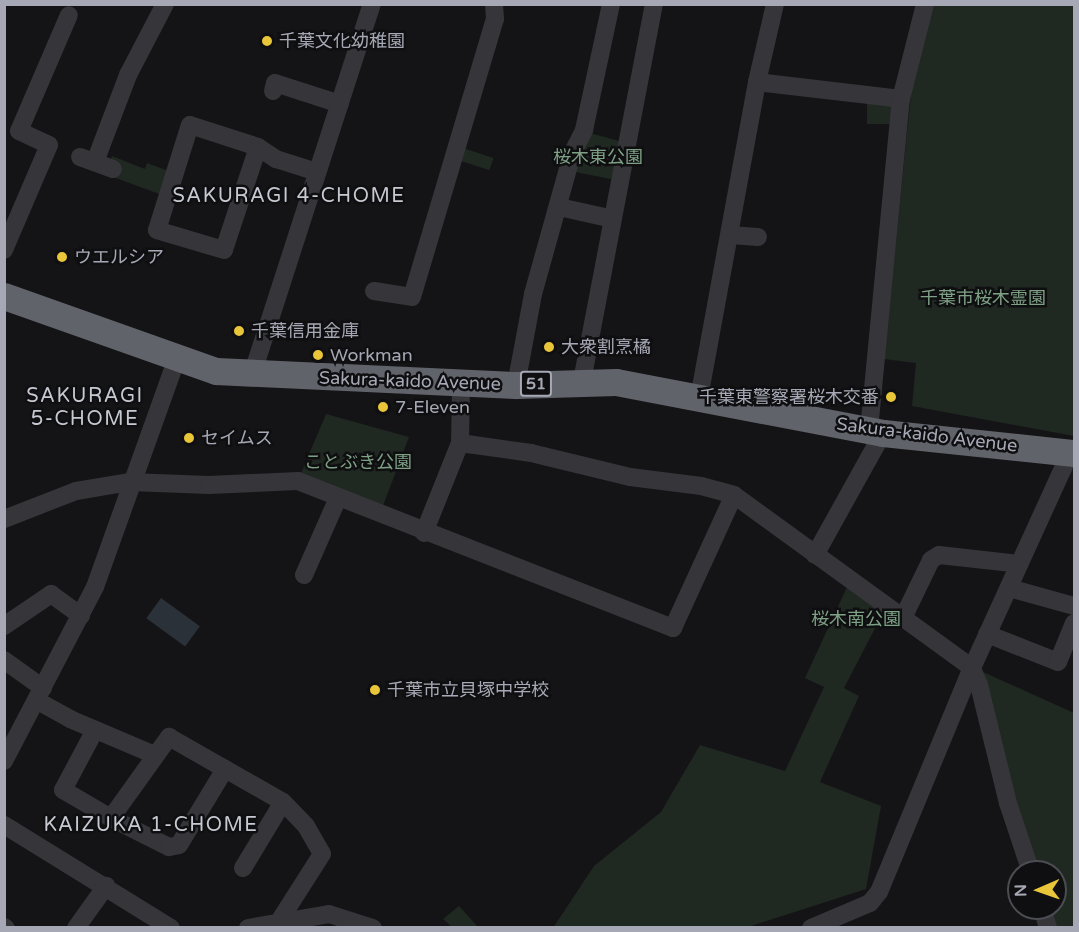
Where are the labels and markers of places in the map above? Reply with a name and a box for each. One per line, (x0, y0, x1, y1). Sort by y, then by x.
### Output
place label: 千葉文化幼稚園 (279, 30, 405, 52)
marker: 千葉文化幼稚園 (260, 34, 274, 48)
place label: ウエルシア (74, 246, 164, 268)
marker: ウエルシア (55, 250, 69, 264)
place label: 千葉信用金庫 (251, 320, 359, 342)
marker: 千葉信用金庫 (232, 324, 246, 338)
place label: 大衆割烹橘 (561, 336, 651, 358)
marker: 大衆割烹橘 (542, 340, 556, 354)
place label: Workman (330, 344, 413, 366)
marker: Workman (311, 348, 325, 362)
place label: 千葉東警察署桜木交番 (699, 386, 879, 408)
marker: 千葉東警察署桜木交番 (884, 390, 898, 404)
place label: 7-Eleven (395, 396, 470, 418)
marker: 7-Eleven (376, 400, 390, 414)
place label: セイムス (201, 427, 273, 449)
marker: セイムス (182, 431, 196, 445)
place label: 千葉市立貝塚中学校 (387, 679, 549, 701)
marker: 千葉市立貝塚中学校 (368, 683, 382, 697)

